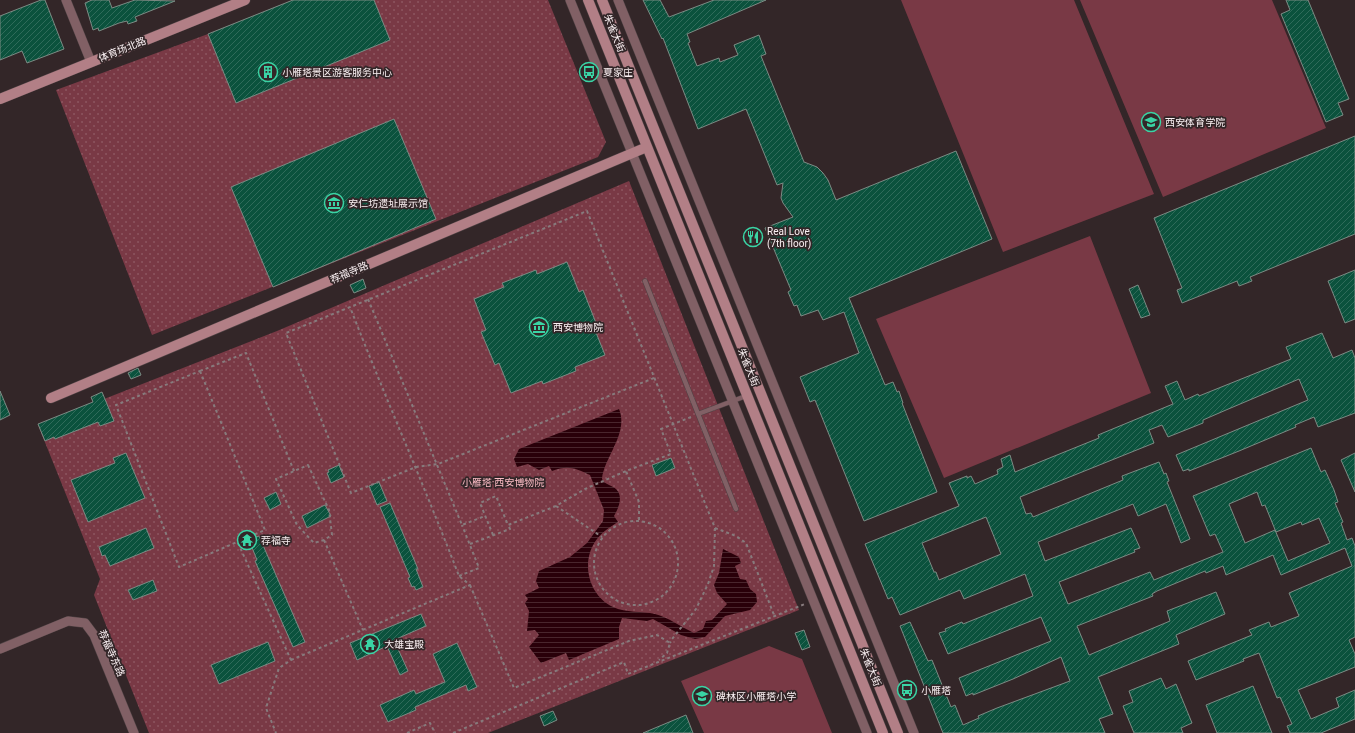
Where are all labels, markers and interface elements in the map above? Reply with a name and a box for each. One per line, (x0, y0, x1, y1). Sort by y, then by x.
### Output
street label: 朱雀大街 (602, 13, 627, 54)
street label: 体育场北路 (97, 35, 147, 64)
building icon: 小雁塔景区游客服务中心 (257, 61, 279, 83)
bus stop icon: 夏家庄 (578, 61, 600, 83)
place label: 小雁塔景区游客服务中心 (282, 67, 392, 78)
place label: 夏家庄 (603, 67, 633, 78)
school or university icon: 西安体育学院 (1140, 111, 1162, 133)
place label: 西安体育学院 (1165, 117, 1225, 128)
museum icon: 安仁坊遗址展示馆 (323, 192, 345, 214)
place label: 安仁坊遗址展示馆 (348, 198, 428, 209)
restaurant icon: Real Love (7th floor) (742, 226, 764, 248)
place label: Real Love (7th floor) (767, 226, 811, 250)
street label: 荐福寺路 (329, 260, 370, 285)
museum icon: 西安博物院 (528, 316, 550, 338)
place label: 西安博物院 (553, 322, 603, 333)
street label: 朱雀大街 (736, 347, 761, 388)
park label: 小雁塔·西安博物院 (462, 477, 544, 488)
temple icon: 荐福寺 (236, 529, 258, 551)
place label: 荐福寺 (261, 535, 291, 546)
street label: 荐福寺东路 (96, 628, 127, 678)
temple icon: 大雄宝殿 (359, 633, 381, 655)
place label: 大雄宝殿 (384, 639, 424, 650)
street label: 朱雀大街 (858, 647, 883, 688)
bus stop icon: 小雁塔 (896, 679, 918, 701)
school or university icon: 碑林区小雁塔小学 (691, 685, 713, 707)
place label: 小雁塔 (921, 685, 951, 696)
place label: 碑林区小雁塔小学 (716, 691, 796, 702)

